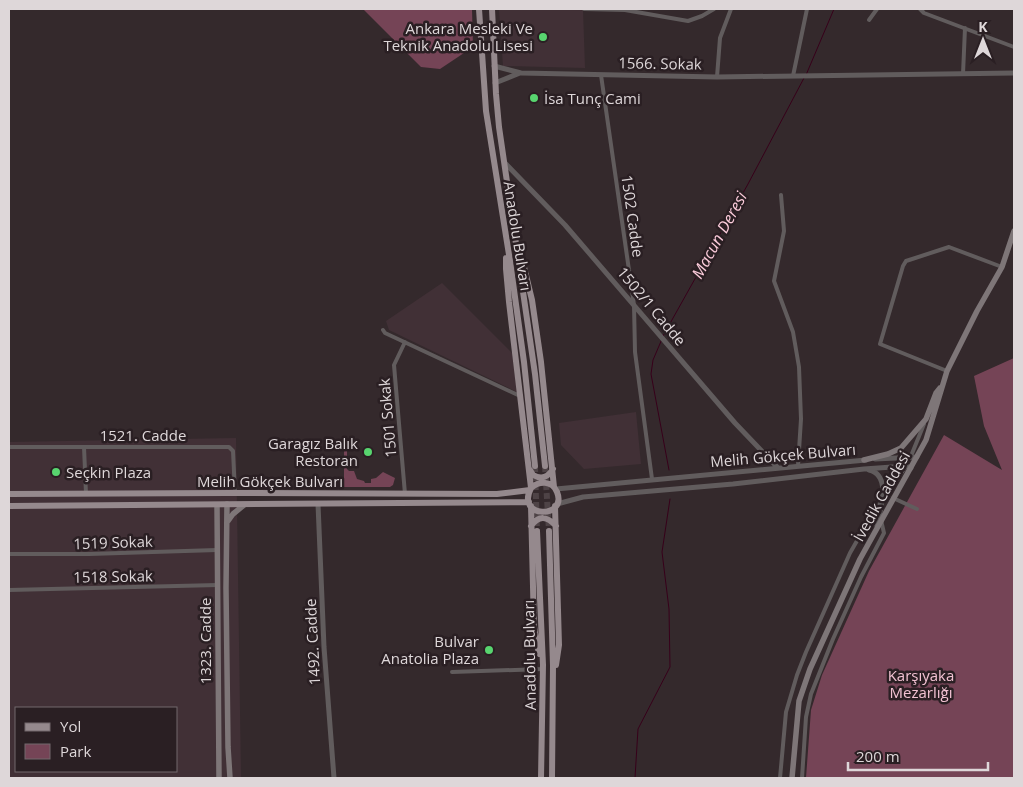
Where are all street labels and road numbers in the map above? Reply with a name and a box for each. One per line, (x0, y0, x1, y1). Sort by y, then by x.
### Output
street label: 1566. Sokak (618, 52, 702, 74)
street label: 1502 Cadde (617, 174, 649, 258)
street label: Anadolu Bulvarı (499, 180, 537, 292)
street label: 1502/1 Cadde (613, 262, 691, 350)
street label: 1501 Sokak (374, 377, 400, 459)
street label: 1521. Cadde (100, 425, 186, 445)
street label: Melih Gökçek Bulvarı (709, 439, 857, 471)
street label: İvedik Caddesi (848, 447, 914, 545)
street label: Melih Gökçek Bulvarı (197, 471, 343, 491)
street label: 1519 Sokak (73, 531, 153, 553)
street label: 1518 Sokak (73, 565, 153, 587)
street label: 1323. Cadde (195, 598, 215, 684)
street label: 1492. Cadde (300, 598, 324, 686)
street label: Anadolu Bulvarı (518, 600, 540, 710)

